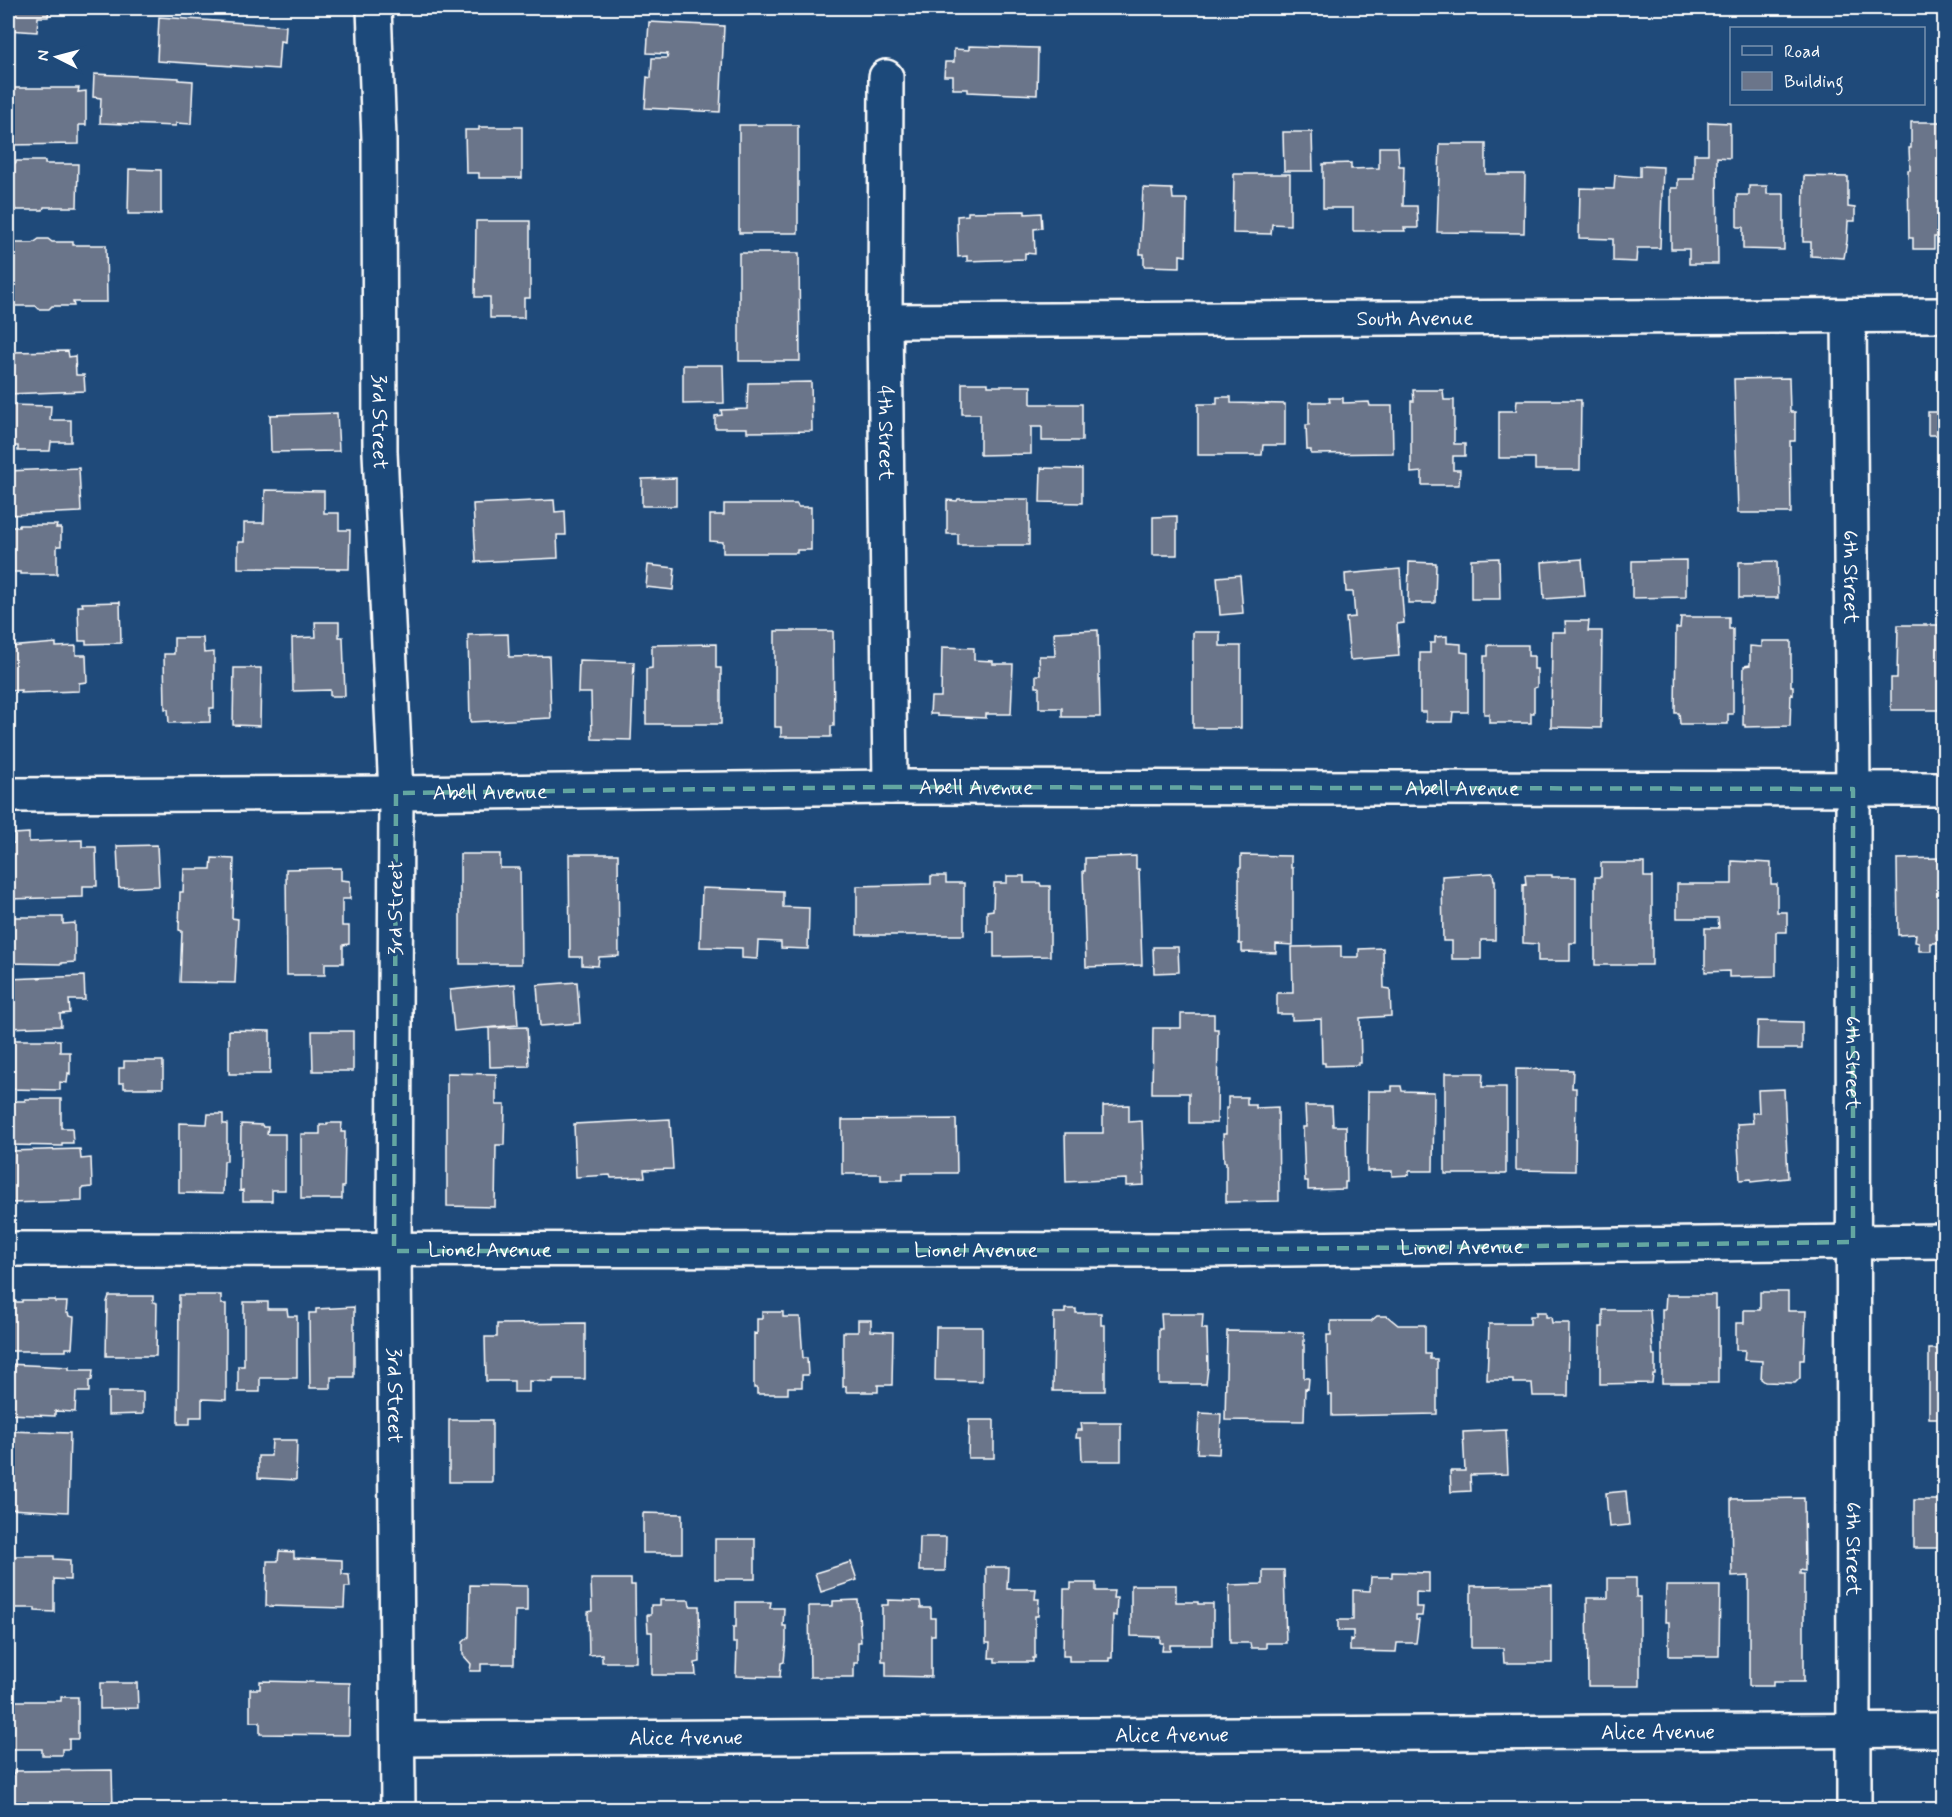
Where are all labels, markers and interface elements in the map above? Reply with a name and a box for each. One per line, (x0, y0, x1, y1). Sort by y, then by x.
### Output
north arrow (27, 27, 87, 87)
legend (1730, 27, 1925, 105)
text: Road (1784, 40, 1820, 64)
text: N (33, 49, 55, 62)
text: Building (1784, 70, 1844, 96)
street label: South Avenue (1356, 305, 1474, 333)
street label: 3rd Street (365, 374, 394, 470)
street label: 4th Street (871, 385, 900, 482)
street label: 6th Street (1836, 530, 1865, 625)
street label: Abell Avenue (919, 774, 1033, 802)
street label: Abell Avenue (1405, 775, 1519, 803)
street label: Abell Avenue (433, 778, 547, 808)
street label: 3rd Street (382, 860, 410, 956)
street label: 6th Street (1838, 1016, 1866, 1111)
street label: Lionel Avenue (1400, 1233, 1524, 1263)
street label: Lionel Avenue (428, 1236, 552, 1264)
street label: Lionel Avenue (914, 1237, 1038, 1265)
street label: 3rd Street (380, 1348, 408, 1443)
street label: 6th Street (1839, 1502, 1867, 1597)
street label: Alice Avenue (1601, 1718, 1715, 1747)
street label: Alice Avenue (1115, 1721, 1229, 1750)
street label: Alice Avenue (629, 1724, 743, 1753)

